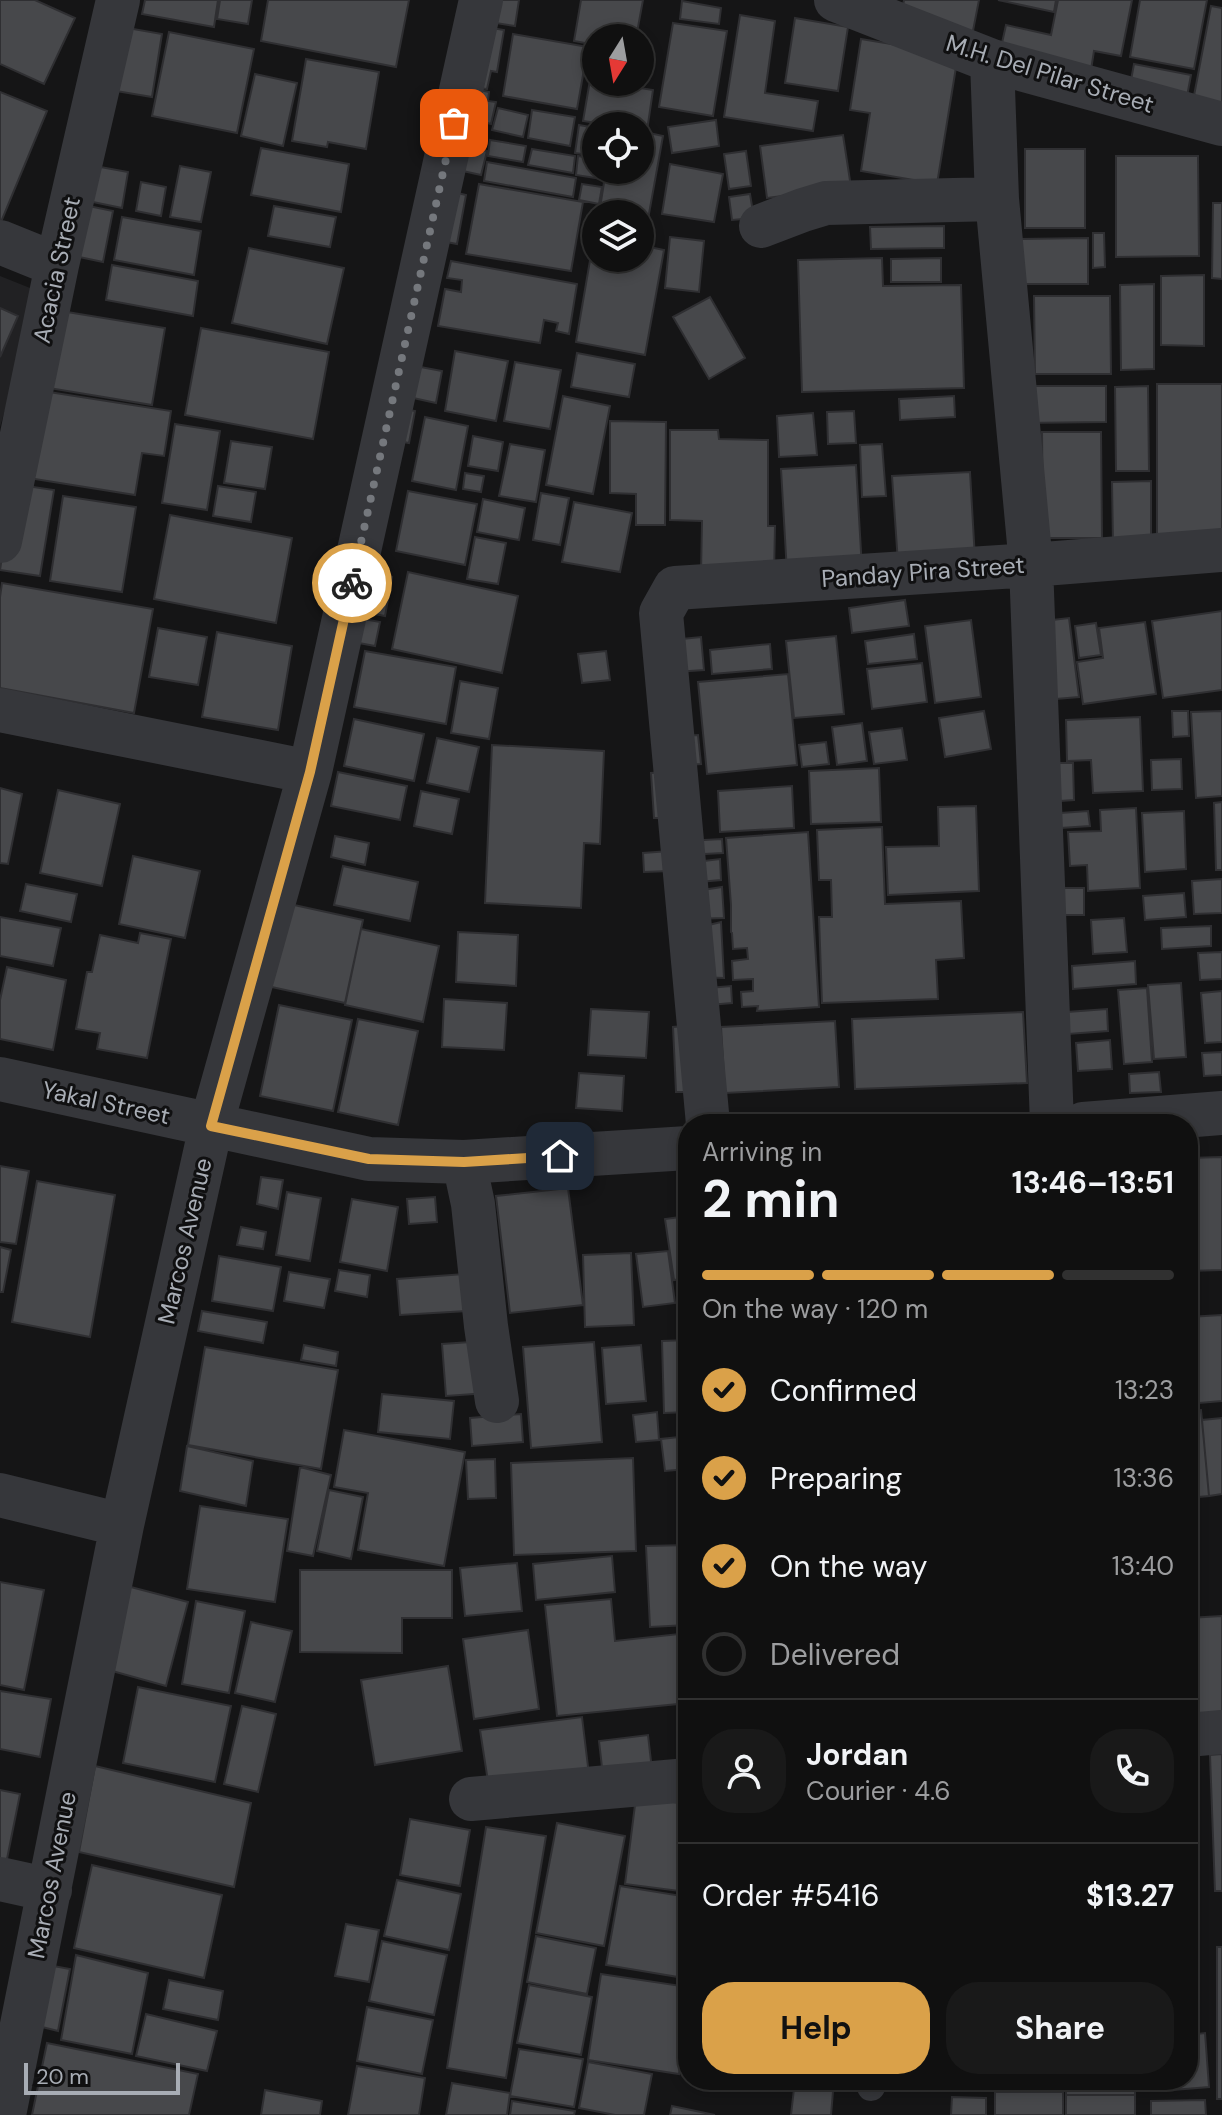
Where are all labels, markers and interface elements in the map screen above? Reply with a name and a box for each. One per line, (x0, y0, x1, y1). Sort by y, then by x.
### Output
north arrow (582, 24, 654, 96)
map controls (582, 24, 654, 272)
street label: M.H. Del Pilar Street (942, 27, 1158, 120)
pin (420, 89, 488, 157)
icon: bag (432, 101, 476, 145)
button: locate (582, 112, 654, 184)
street label: Acacia Street (26, 194, 87, 346)
button: layers (582, 200, 654, 272)
courier (312, 543, 392, 623)
street label: Panday Pira Street (820, 549, 1026, 594)
icon: bike (330, 561, 374, 605)
street label: Yakal Street (39, 1074, 173, 1131)
pin (526, 1122, 594, 1190)
icon: home (538, 1134, 582, 1178)
text: Arriving in (702, 1135, 822, 1169)
street label: Marcos Avenue (150, 1155, 219, 1327)
text: 13:46–13:51 (1012, 1163, 1174, 1202)
text: 2 min (702, 1165, 840, 1233)
text: On the way · 120 m (702, 1292, 928, 1326)
icon: check (702, 1368, 746, 1412)
text: Confirmed (770, 1371, 917, 1410)
text: 13:23 (1115, 1373, 1174, 1407)
icon: check (702, 1456, 746, 1500)
text: Preparing (770, 1459, 902, 1498)
text: 13:36 (1114, 1461, 1174, 1495)
icon: check (702, 1544, 746, 1588)
text: On the way (770, 1547, 927, 1586)
text: 13:40 (1112, 1549, 1174, 1583)
text: Delivered (770, 1635, 900, 1674)
button: person (702, 1729, 786, 1813)
button: phone (1090, 1729, 1174, 1813)
text: Jordan (806, 1735, 908, 1774)
text: Courier · 4.6 (806, 1774, 951, 1808)
street label: Marcos Avenue (20, 1789, 83, 1961)
text: Order #5416 (702, 1876, 880, 1915)
text: $13.27 (1086, 1876, 1174, 1915)
button: Help (702, 1982, 930, 2074)
button: Share (946, 1982, 1174, 2074)
scale bar (24, 2059, 180, 2095)
text: 20 m (36, 2062, 89, 2091)

